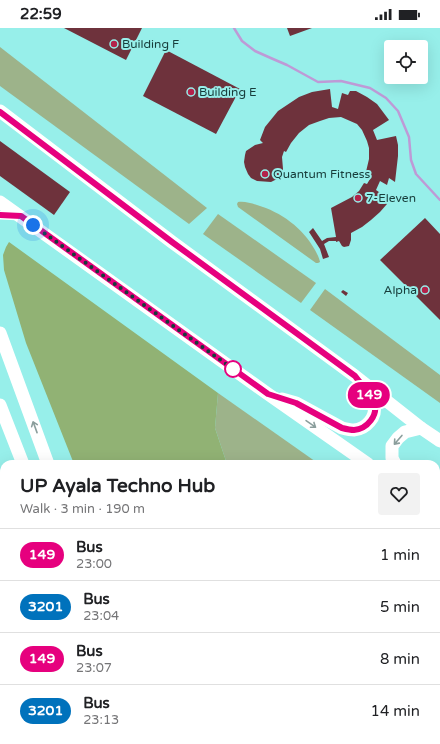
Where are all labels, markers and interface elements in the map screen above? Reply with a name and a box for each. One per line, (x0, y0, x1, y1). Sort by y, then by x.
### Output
text: 22:59 (20, 5, 62, 23)
place label: Building F (122, 37, 179, 51)
marker: Building F (109, 39, 119, 49)
map controls (384, 40, 428, 84)
button: locate (384, 40, 428, 84)
place label: Building E (199, 85, 257, 99)
marker: Building E (186, 87, 196, 97)
place label: Quantum Fitness (273, 167, 370, 181)
marker: Quantum Fitness (260, 169, 270, 179)
place label: 7-Eleven (366, 191, 416, 205)
marker: 7-Eleven (353, 193, 363, 203)
your location (23, 215, 43, 235)
place label: Alpha (384, 283, 417, 297)
marker: Alpha (420, 285, 430, 295)
unlabelled marker (224, 360, 242, 378)
line badge: 149 (346, 382, 392, 408)
text: 149 (356, 386, 382, 403)
one-way arrow (306, 420, 317, 428)
one-way arrow (30, 422, 38, 434)
one-way arrow (393, 434, 402, 445)
button: heart (378, 473, 420, 515)
text: UP Ayala Techno Hub (20, 475, 215, 497)
text: Walk · 3 min · 190 m (20, 501, 145, 517)
text: Bus (76, 538, 103, 556)
text: 149 (29, 546, 55, 563)
text: 1 min (380, 546, 420, 564)
text: 23:00 (76, 556, 112, 572)
text: Bus (83, 590, 110, 608)
text: 3201 (28, 598, 63, 615)
text: 5 min (380, 598, 420, 616)
text: 23:04 (83, 608, 119, 624)
text: Bus (76, 642, 103, 660)
text: 149 (29, 650, 55, 667)
text: 8 min (380, 650, 420, 668)
text: 23:07 (76, 660, 112, 676)
text: Bus (83, 694, 110, 712)
text: 3201 (28, 702, 63, 719)
text: 14 min (371, 702, 420, 720)
text: 23:13 (83, 712, 119, 728)

